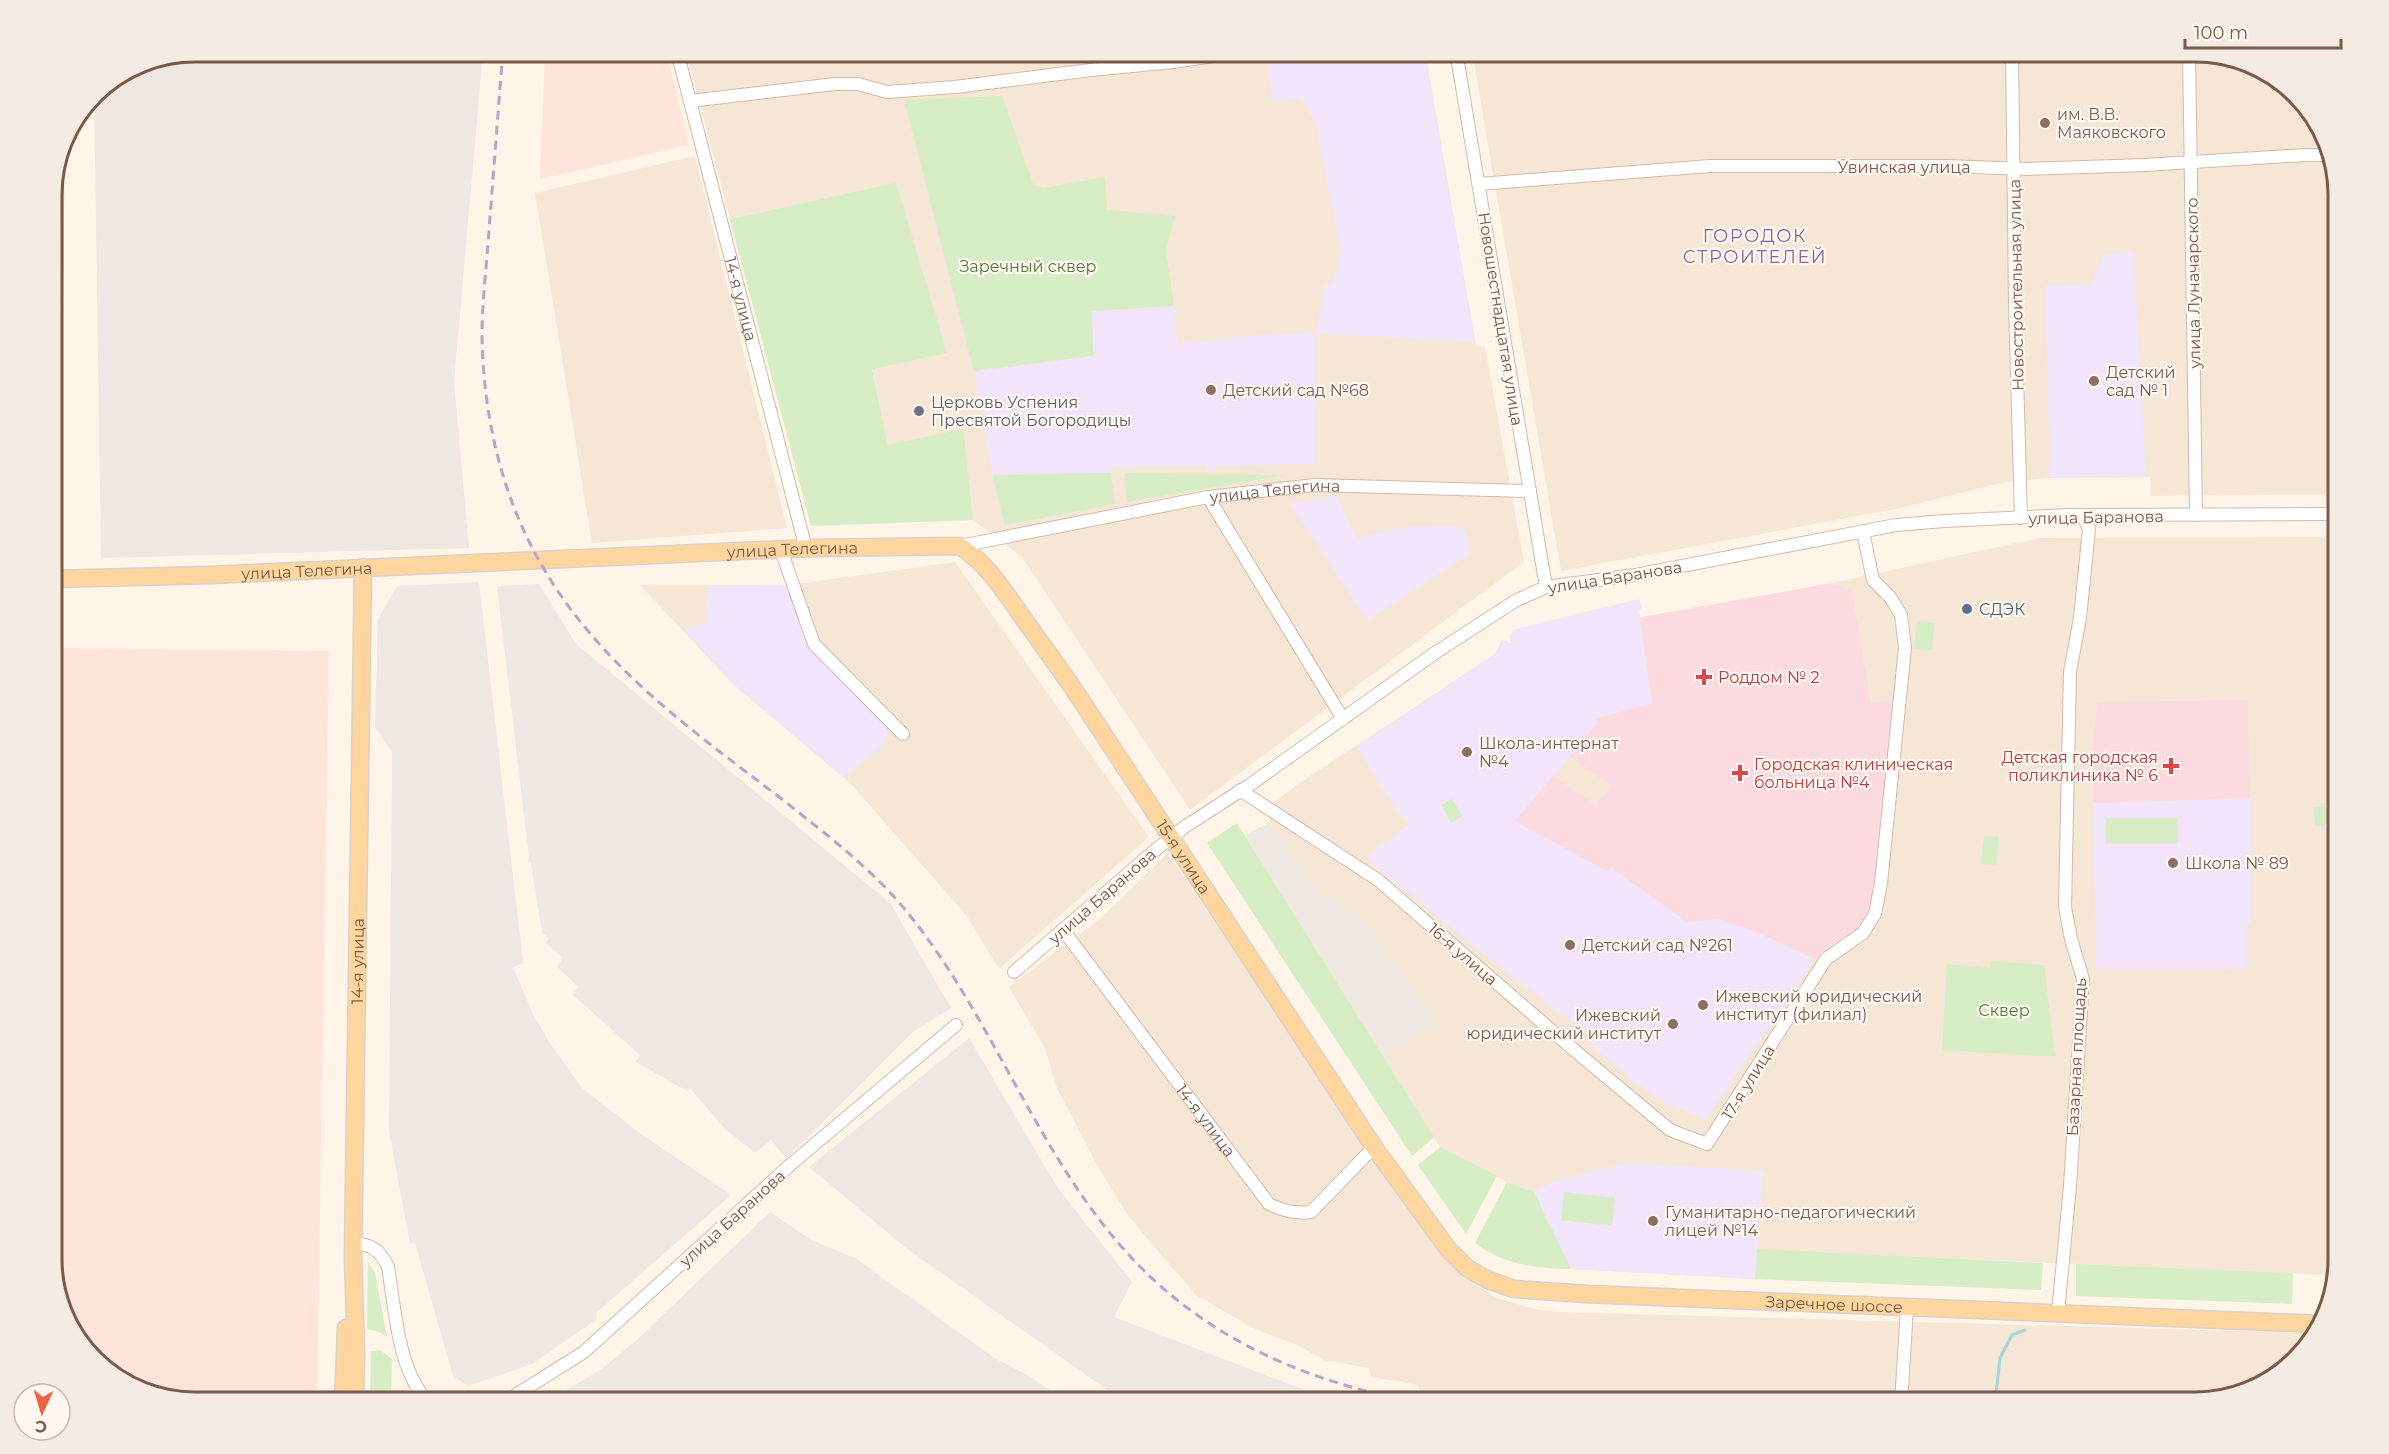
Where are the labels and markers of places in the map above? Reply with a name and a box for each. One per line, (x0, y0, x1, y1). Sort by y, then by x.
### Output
place label: им. В.В. Маяковского (2057, 105, 2166, 142)
marker: им. В.В. Маяковского (2038, 116, 2052, 130)
place label: Детский сад № 1 (2106, 363, 2176, 400)
marker: Детский сад № 1 (2087, 374, 2101, 388)
place label: Детский сад №68 (1223, 381, 1369, 400)
marker: Детский сад №68 (1204, 383, 1218, 397)
place label: Церковь Успения Пресвятой Богородицы (931, 393, 1131, 430)
marker: Церковь Успения Пресвятой Богородицы (912, 404, 926, 418)
place label: СДЭК (1979, 600, 2025, 619)
marker: СДЭК (1960, 602, 1974, 616)
marker: Роддом № 2 (1695, 668, 1713, 686)
place label: Роддом № 2 (1718, 668, 1820, 687)
place label: Школа-интернат №4 (1479, 734, 1619, 771)
marker: Школа-интернат №4 (1460, 745, 1474, 759)
place label: Детская городская поликлиника № 6 (2001, 748, 2158, 785)
place label: Городская клиническая больница №4 (1754, 755, 1953, 792)
marker: Детская городская поликлиника № 6 (2162, 757, 2180, 775)
marker: Городская клиническая больница №4 (1731, 764, 1749, 782)
place label: Школа № 89 (2185, 854, 2289, 873)
marker: Школа № 89 (2166, 856, 2180, 870)
place label: Детский сад №261 (1582, 936, 1733, 955)
marker: Детский сад №261 (1563, 938, 1577, 952)
place label: Ижевский юридический институт (филиал) (1715, 987, 1922, 1024)
marker: Ижевский юридический институт (филиал) (1696, 998, 1710, 1012)
place label: Ижевский юридический институт (1466, 1006, 1661, 1043)
marker: Ижевский юридический институт (1666, 1017, 1680, 1031)
place label: Гуманитарно-педагогический лицей №14 (1665, 1203, 1916, 1240)
marker: Гуманитарно-педагогический лицей №14 (1646, 1214, 1660, 1228)

